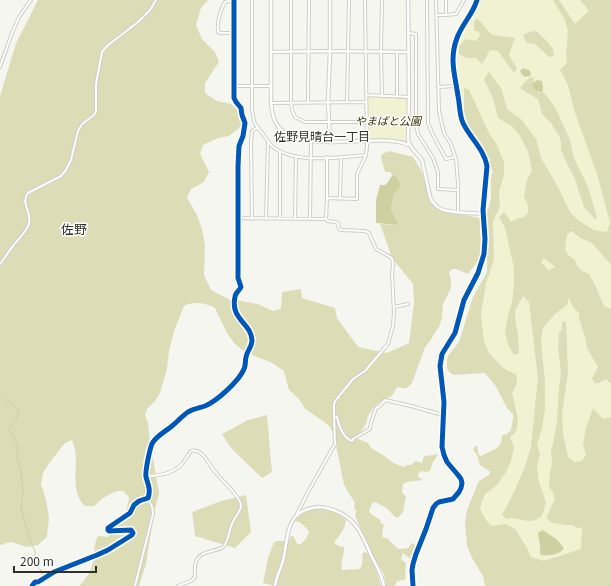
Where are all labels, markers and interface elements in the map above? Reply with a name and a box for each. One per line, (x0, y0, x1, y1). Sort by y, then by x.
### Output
park label: やまばと公園 (355, 112, 423, 128)
district label: 佐野見晴台一丁目 (274, 127, 370, 144)
district label: 佐野 (61, 219, 87, 238)
scale bar (14, 548, 96, 574)
text: 200 m (20, 552, 54, 569)

